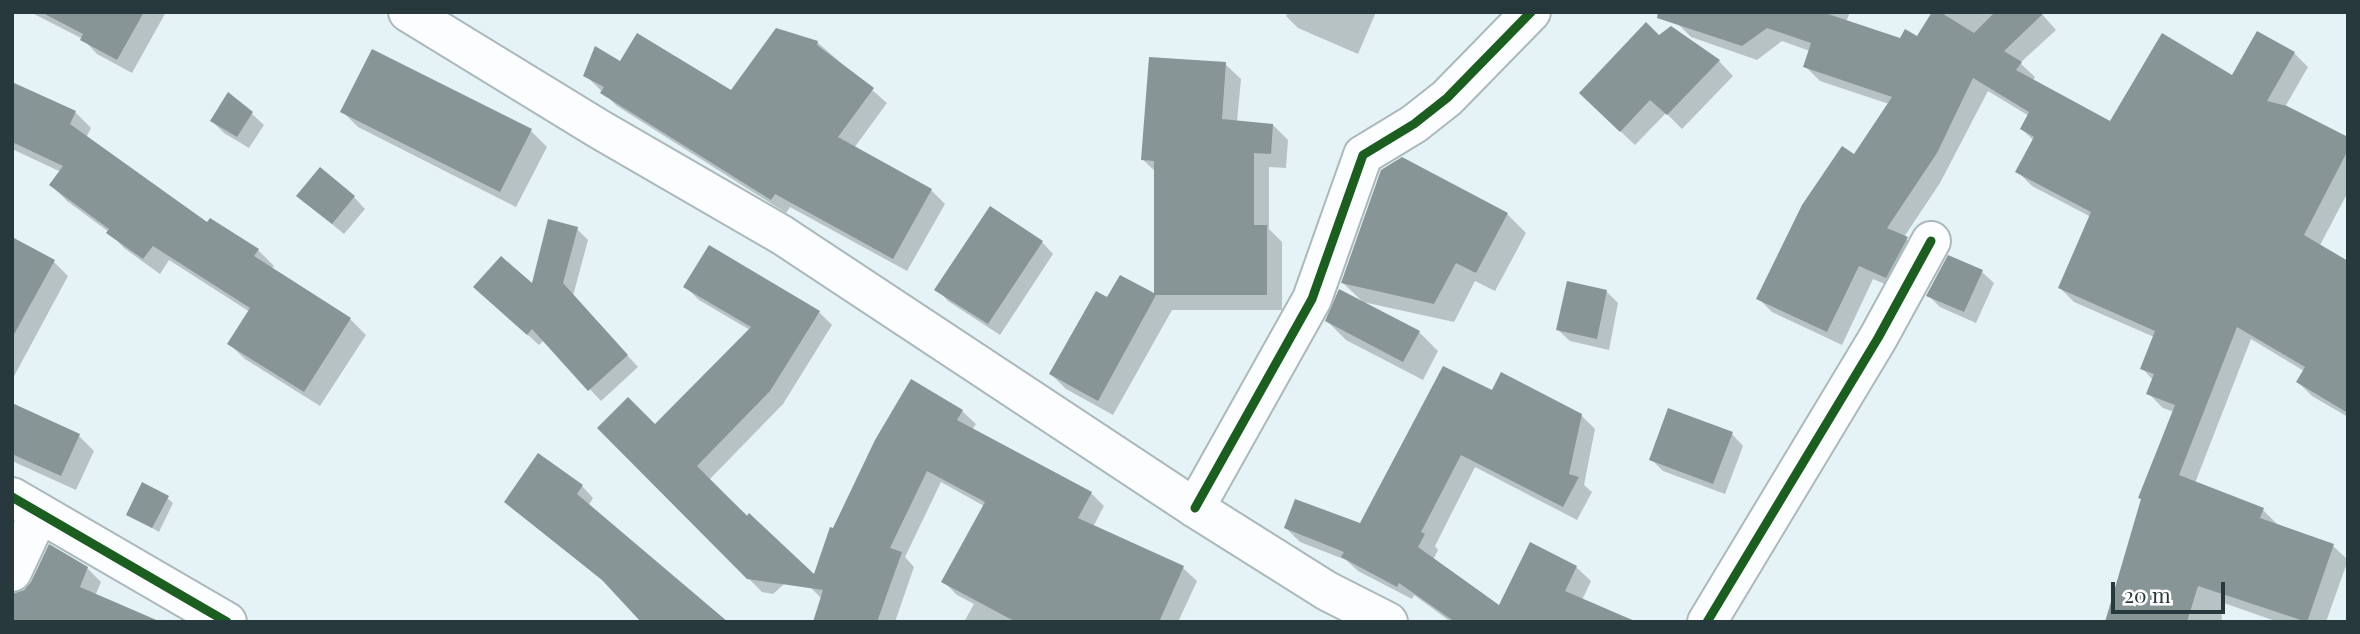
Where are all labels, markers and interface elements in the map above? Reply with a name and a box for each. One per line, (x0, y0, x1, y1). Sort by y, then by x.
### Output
scale bar (2115, 568, 2229, 612)
text: 20 m (2124, 580, 2171, 608)

